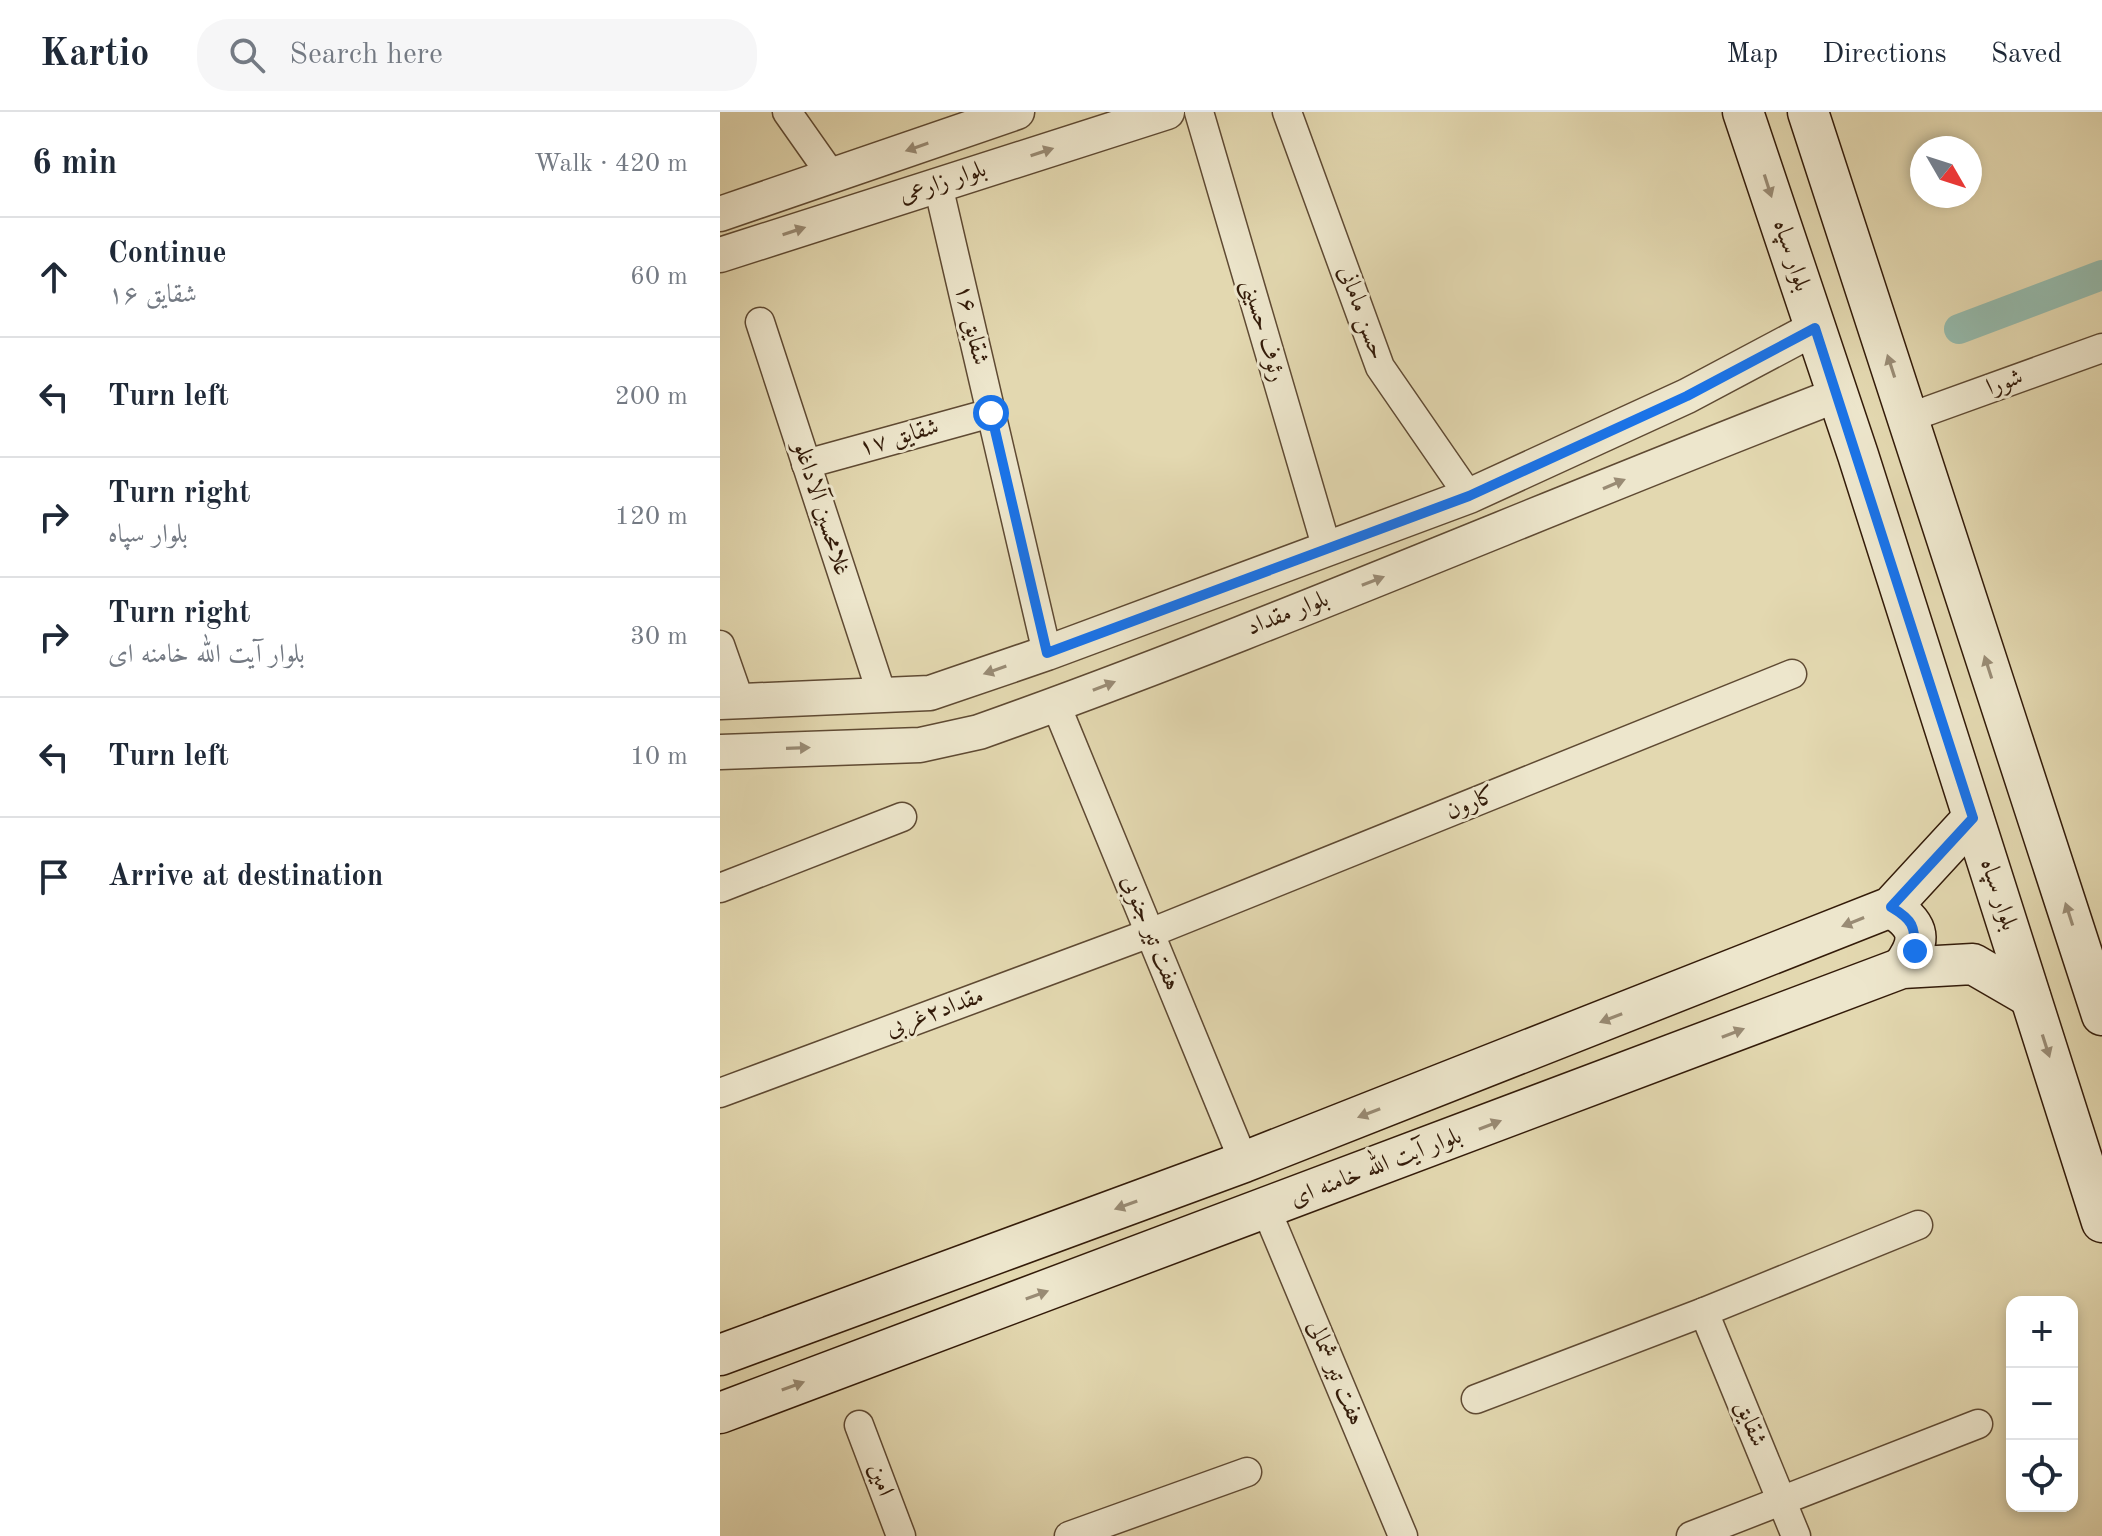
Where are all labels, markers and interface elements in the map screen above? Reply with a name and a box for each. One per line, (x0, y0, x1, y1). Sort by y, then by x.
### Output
search box (197, 19, 757, 91)
icon: search (225, 33, 269, 77)
text: Kartio (40, 36, 149, 74)
text: Search here (289, 40, 443, 70)
text: Map (1726, 41, 1778, 69)
text: Directions (1822, 41, 1947, 69)
text: Saved (1991, 41, 2062, 69)
north arrow (1910, 136, 1982, 208)
one-way arrow (904, 141, 928, 154)
one-way arrow (1030, 145, 1054, 158)
text: 6 min (32, 147, 117, 181)
text: Walk · 420 m (534, 151, 688, 177)
street label: بلوار زارعی (897, 158, 990, 209)
one-way arrow (1762, 174, 1775, 198)
street label: بلوار سپاه (1766, 217, 1814, 295)
one-way arrow (783, 224, 807, 237)
text: Continue (108, 239, 227, 269)
icon: ahead (32, 255, 76, 299)
street label: حسن مامانی (1331, 263, 1389, 364)
text: 60 m (630, 264, 688, 290)
street label: رئوف حسینی (1234, 277, 1289, 386)
text: شقایق ۱۶ (108, 282, 197, 308)
street label: شقایق ۱۶ (949, 282, 992, 368)
one-way arrow (1885, 354, 1897, 378)
street label: شورا (1984, 365, 2027, 401)
icon: left (32, 375, 76, 419)
text: Turn left (108, 382, 229, 412)
text: 200 m (615, 384, 688, 410)
route start (973, 395, 1009, 431)
street label: شقایق ۱۷ (856, 415, 942, 462)
street label: غلامحسین آلاداغلو (786, 435, 858, 579)
one-way arrow (1602, 477, 1626, 490)
text: Turn right (108, 479, 250, 509)
icon: right (32, 495, 76, 539)
text: 120 m (615, 504, 688, 530)
text: بلوار سپاه (108, 522, 188, 548)
one-way arrow (1361, 574, 1385, 587)
street label: بلوار مقداد (1244, 587, 1333, 641)
text: Turn right (108, 599, 250, 629)
icon: right (32, 615, 76, 659)
text: 30 m (630, 624, 688, 650)
text: بلوار آیت الله خامنه ای (108, 642, 305, 668)
one-way arrow (1981, 655, 1994, 679)
one-way arrow (983, 665, 1007, 677)
one-way arrow (1092, 679, 1116, 692)
icon: left (32, 735, 76, 779)
text: Turn left (108, 742, 229, 772)
one-way arrow (786, 742, 811, 755)
text: 10 m (630, 744, 688, 770)
street label: کارون (1442, 782, 1499, 825)
icon: arrive (32, 855, 76, 899)
street label: بلوار سپاه (1973, 856, 2021, 934)
text: Arrive at destination (108, 862, 383, 892)
street label: هفت تیر جنوبی (1113, 872, 1184, 995)
one-way arrow (2062, 902, 2075, 926)
one-way arrow (1841, 916, 1865, 929)
route end (1897, 933, 1933, 969)
street label: مقداد۲غربی (883, 984, 988, 1045)
one-way arrow (1599, 1012, 1623, 1025)
one-way arrow (1721, 1026, 1745, 1039)
one-way arrow (2040, 1035, 2052, 1059)
one-way arrow (1357, 1107, 1381, 1120)
street label: بلوار آیت الله خامنه ای (1284, 1116, 1465, 1213)
one-way arrow (1478, 1118, 1502, 1131)
one-way arrow (1114, 1200, 1138, 1212)
one-way arrow (1025, 1288, 1049, 1301)
map controls (2006, 1296, 2078, 1512)
button: + (2006, 1296, 2078, 1368)
street label: هفت تیر شمالی (1302, 1317, 1368, 1429)
button: − (2006, 1368, 2078, 1440)
one-way arrow (781, 1379, 805, 1392)
street label: شقایق (1729, 1398, 1770, 1451)
button: locate (2006, 1440, 2078, 1512)
street label: امین (863, 1460, 897, 1500)

